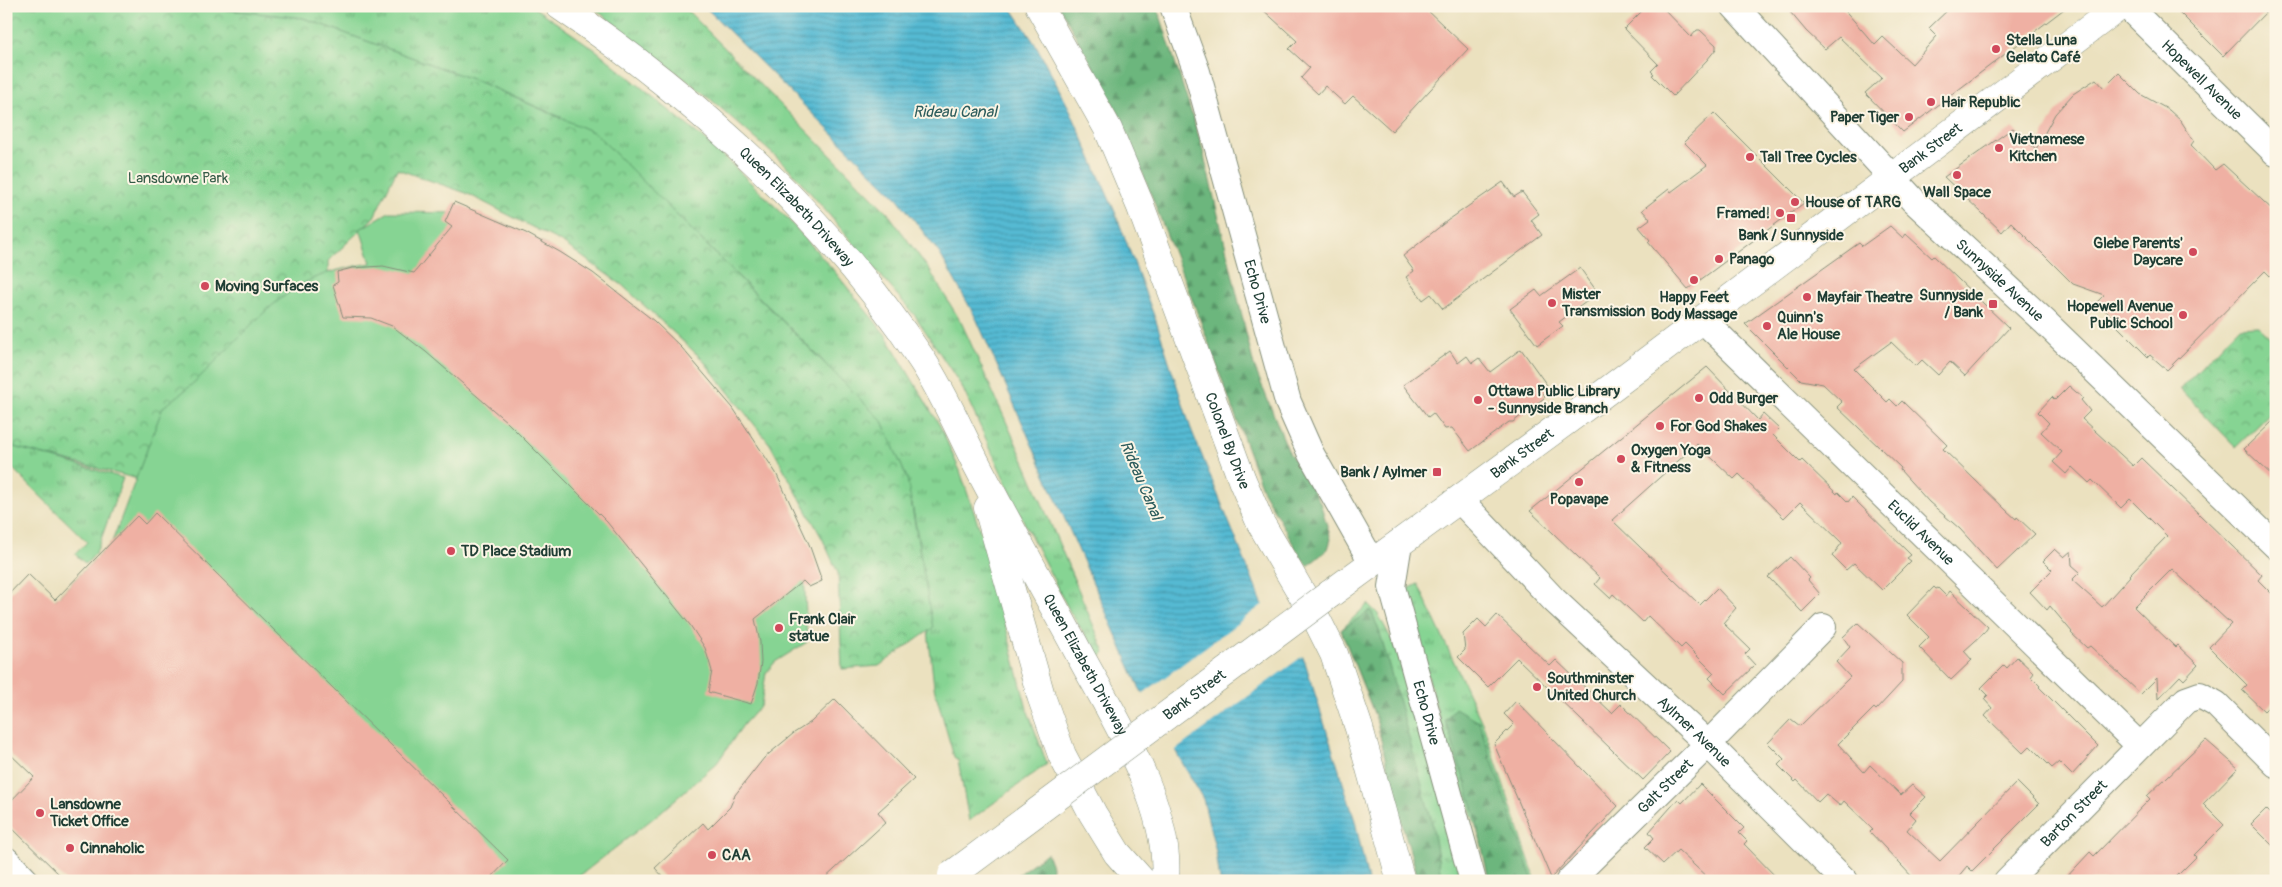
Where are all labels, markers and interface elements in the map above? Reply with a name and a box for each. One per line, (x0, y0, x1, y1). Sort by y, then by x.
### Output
place label: Stella Luna Gelato Café (2006, 31, 2081, 67)
street label: Hopewell Avenue (2157, 36, 2246, 125)
marker: Stella Luna Gelato Café (1990, 43, 2002, 55)
place label: Hair Republic (1941, 93, 2021, 112)
marker: Hair Republic (1925, 96, 1937, 108)
water label: Rideau Canal (913, 102, 999, 122)
place label: Paper Tiger (1830, 108, 1900, 127)
marker: Paper Tiger (1903, 111, 1915, 123)
street label: Bank Street (1896, 118, 1967, 178)
place label: Vietnamese Kitchen (2009, 130, 2085, 166)
marker: Vietnamese Kitchen (1993, 142, 2005, 154)
street label: Queen Elizabeth Driveway (735, 143, 858, 271)
place label: Tall Tree Cycles (1759, 148, 1857, 167)
marker: Tall Tree Cycles (1744, 151, 1756, 163)
park label: Lansdowne Park (128, 169, 229, 188)
marker: Wall Space (1951, 169, 1963, 181)
place label: Wall Space (1923, 183, 1992, 202)
place label: House of TARG (1805, 193, 1901, 212)
marker: House of TARG (1789, 196, 1801, 208)
place label: Framed! (1716, 204, 1770, 223)
marker: Framed! (1774, 207, 1786, 219)
marker: Bank / Sunnyside (1785, 212, 1797, 224)
place label: Bank / Sunnyside (1738, 226, 1844, 245)
place label: Glebe Parents' Daycare (2093, 234, 2184, 270)
street label: Sunnyside Avenue (1951, 235, 2048, 326)
marker: Glebe Parents' Daycare (2187, 246, 2199, 258)
place label: Panago (1729, 250, 1774, 269)
marker: Panago (1713, 253, 1725, 265)
street label: Echo Drive (1239, 257, 1275, 327)
marker: Happy Feet Body Massage (1688, 274, 1700, 286)
place label: Moving Surfaces (215, 277, 319, 296)
marker: Moving Surfaces (199, 280, 211, 292)
place label: Mister Transmission (1561, 285, 1646, 321)
place label: Sunnyside / Bank (1919, 286, 1984, 322)
place label: Happy Feet Body Massage (1651, 288, 1738, 324)
place label: Mayfair Theatre (1817, 288, 1913, 307)
marker: Mayfair Theatre (1801, 291, 1813, 303)
marker: Mister Transmission (1546, 297, 1558, 309)
place label: Hopewell Avenue Public School (2067, 297, 2174, 333)
marker: Sunnyside / Bank (1987, 298, 1999, 310)
place label: Quinn's Ale House (1777, 308, 1841, 344)
marker: Hopewell Avenue Public School (2177, 309, 2189, 321)
marker: Quinn's Ale House (1761, 320, 1773, 332)
place label: Ottawa Public Library - Sunnyside Branch (1488, 382, 1620, 418)
place label: Odd Burger (1709, 389, 1779, 408)
street label: Colonel By Drive (1200, 390, 1254, 493)
marker: Odd Burger (1693, 392, 1705, 404)
marker: Ottawa Public Library - Sunnyside Branch (1472, 394, 1484, 406)
place label: For God Shakes (1670, 417, 1767, 436)
marker: For God Shakes (1654, 420, 1666, 432)
street label: Bank Street (1487, 424, 1558, 483)
water label: Rideau Canal (1116, 438, 1168, 525)
place label: Oxygen Yoga & Fitness (1631, 441, 1711, 477)
marker: Oxygen Yoga & Fitness (1615, 453, 1627, 465)
place label: Bank / Aylmer (1340, 463, 1428, 482)
marker: Bank / Aylmer (1431, 466, 1443, 478)
marker: Popavape (1573, 476, 1585, 488)
place label: Popavape (1550, 490, 1609, 509)
street label: Euclid Avenue (1883, 496, 1959, 570)
place label: TD Place Stadium (460, 542, 571, 561)
marker: TD Place Stadium (445, 545, 457, 557)
street label: Queen Elizabeth Driveway (1038, 590, 1131, 739)
place label: Frank Clair statue (789, 610, 856, 646)
marker: Frank Clair statue (773, 622, 785, 634)
street label: Bank Street (1159, 665, 1231, 725)
place label: Southminster United Church (1547, 669, 1636, 705)
street label: Echo Drive (1408, 679, 1444, 748)
marker: Southminster United Church (1531, 681, 1543, 693)
street label: Aylmer Avenue (1653, 692, 1735, 772)
street label: Galt Street (1634, 754, 1698, 818)
street label: Barton Street (2037, 775, 2112, 852)
place label: Lansdowne Ticket Office (49, 795, 129, 831)
marker: Lansdowne Ticket Office (34, 807, 46, 819)
place label: Cinnaholic (80, 839, 145, 858)
marker: Cinnaholic (64, 842, 76, 854)
place label: CAA (722, 846, 751, 865)
marker: CAA (706, 849, 718, 861)

